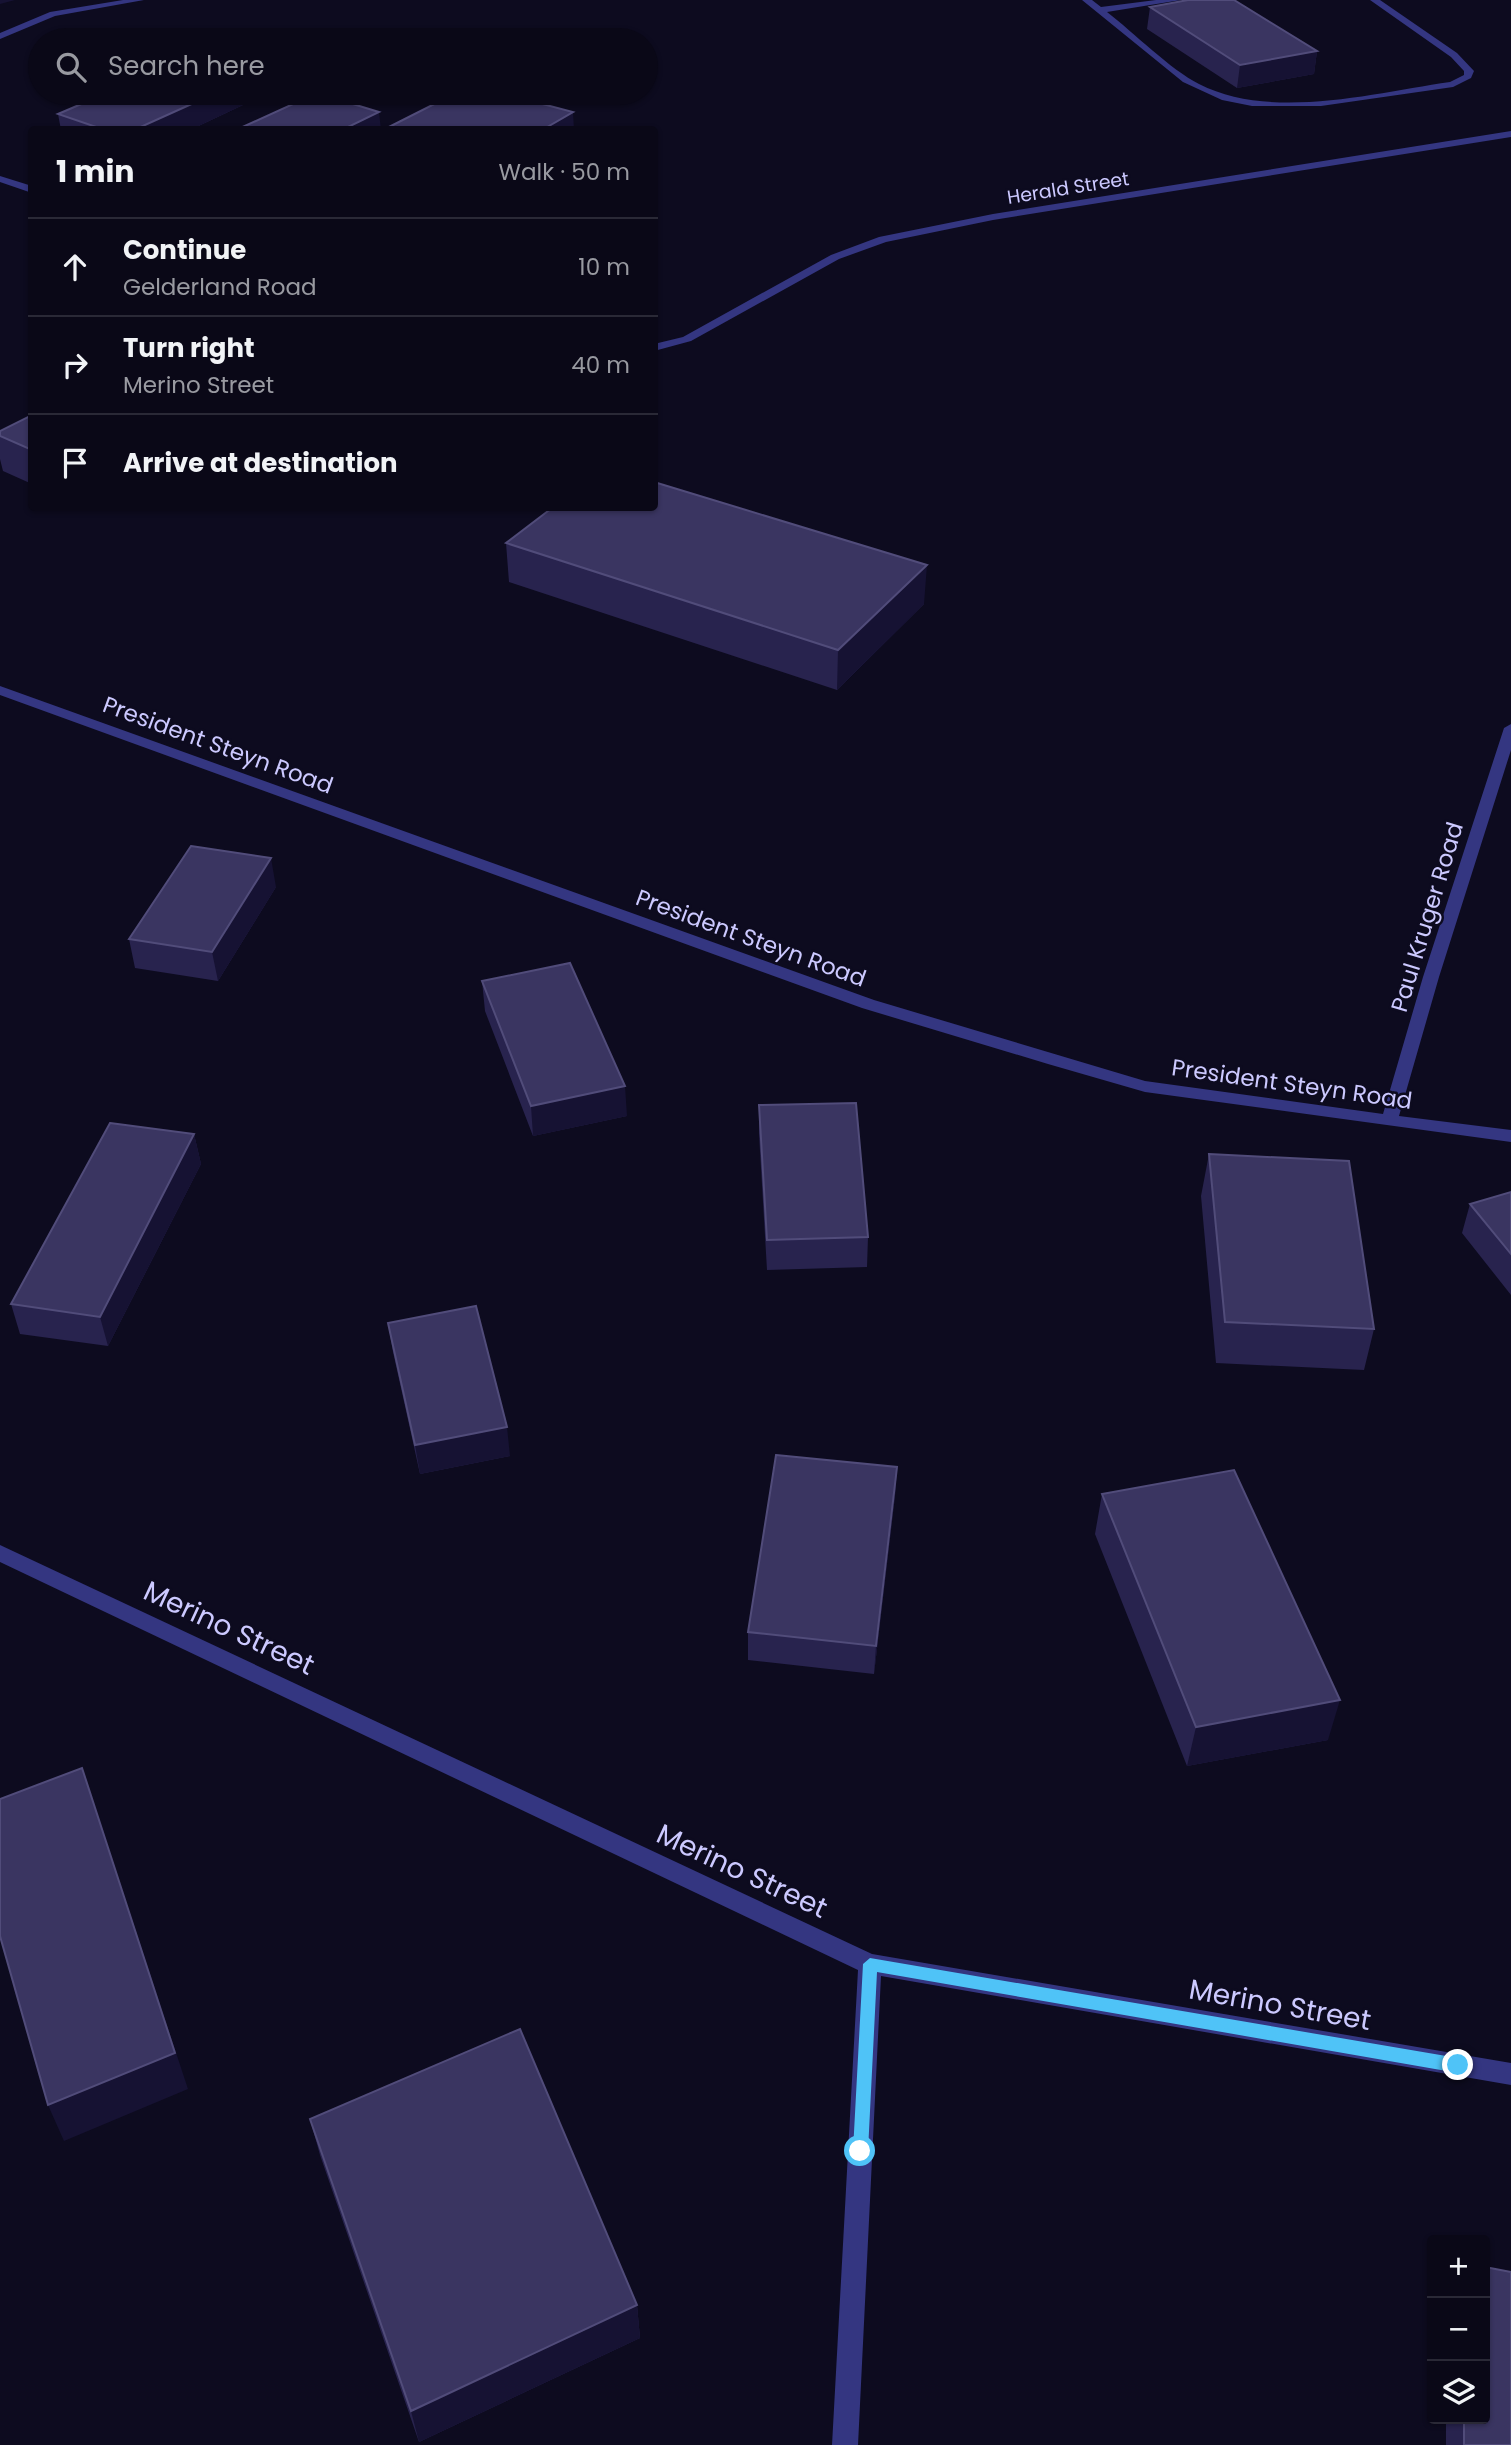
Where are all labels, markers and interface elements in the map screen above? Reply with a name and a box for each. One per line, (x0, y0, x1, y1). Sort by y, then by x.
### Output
search box (28, 28, 658, 105)
icon: search (52, 48, 90, 86)
text: Search here (108, 48, 265, 84)
text: 1 min (56, 150, 134, 193)
text: Walk · 50 m (499, 156, 630, 188)
street label: Herald Street (1005, 165, 1131, 211)
text: Continue (123, 232, 246, 268)
icon: ahead (56, 248, 94, 286)
text: 10 m (578, 251, 630, 283)
text: Gelderland Road (123, 271, 317, 303)
text: Turn right (123, 330, 255, 366)
icon: right (56, 346, 94, 384)
text: 40 m (571, 349, 630, 381)
text: Merino Street (123, 369, 274, 401)
icon: arrive (56, 444, 94, 482)
text: Arrive at destination (123, 445, 398, 481)
street label: President Steyn Road (99, 688, 337, 802)
street label: Paul Kruger Road (1383, 818, 1471, 1016)
street label: President Steyn Road (632, 881, 870, 995)
street label: President Steyn Road (1170, 1051, 1414, 1117)
street label: Merino Street (137, 1571, 321, 1685)
street label: Merino Street (650, 1814, 834, 1928)
street label: Merino Street (1186, 1970, 1374, 2040)
route end (1442, 2049, 1473, 2080)
route start (844, 2135, 875, 2166)
map controls (1427, 2235, 1490, 2424)
button: + (1427, 2235, 1490, 2298)
button: − (1427, 2298, 1490, 2361)
button: layers (1427, 2361, 1490, 2424)

